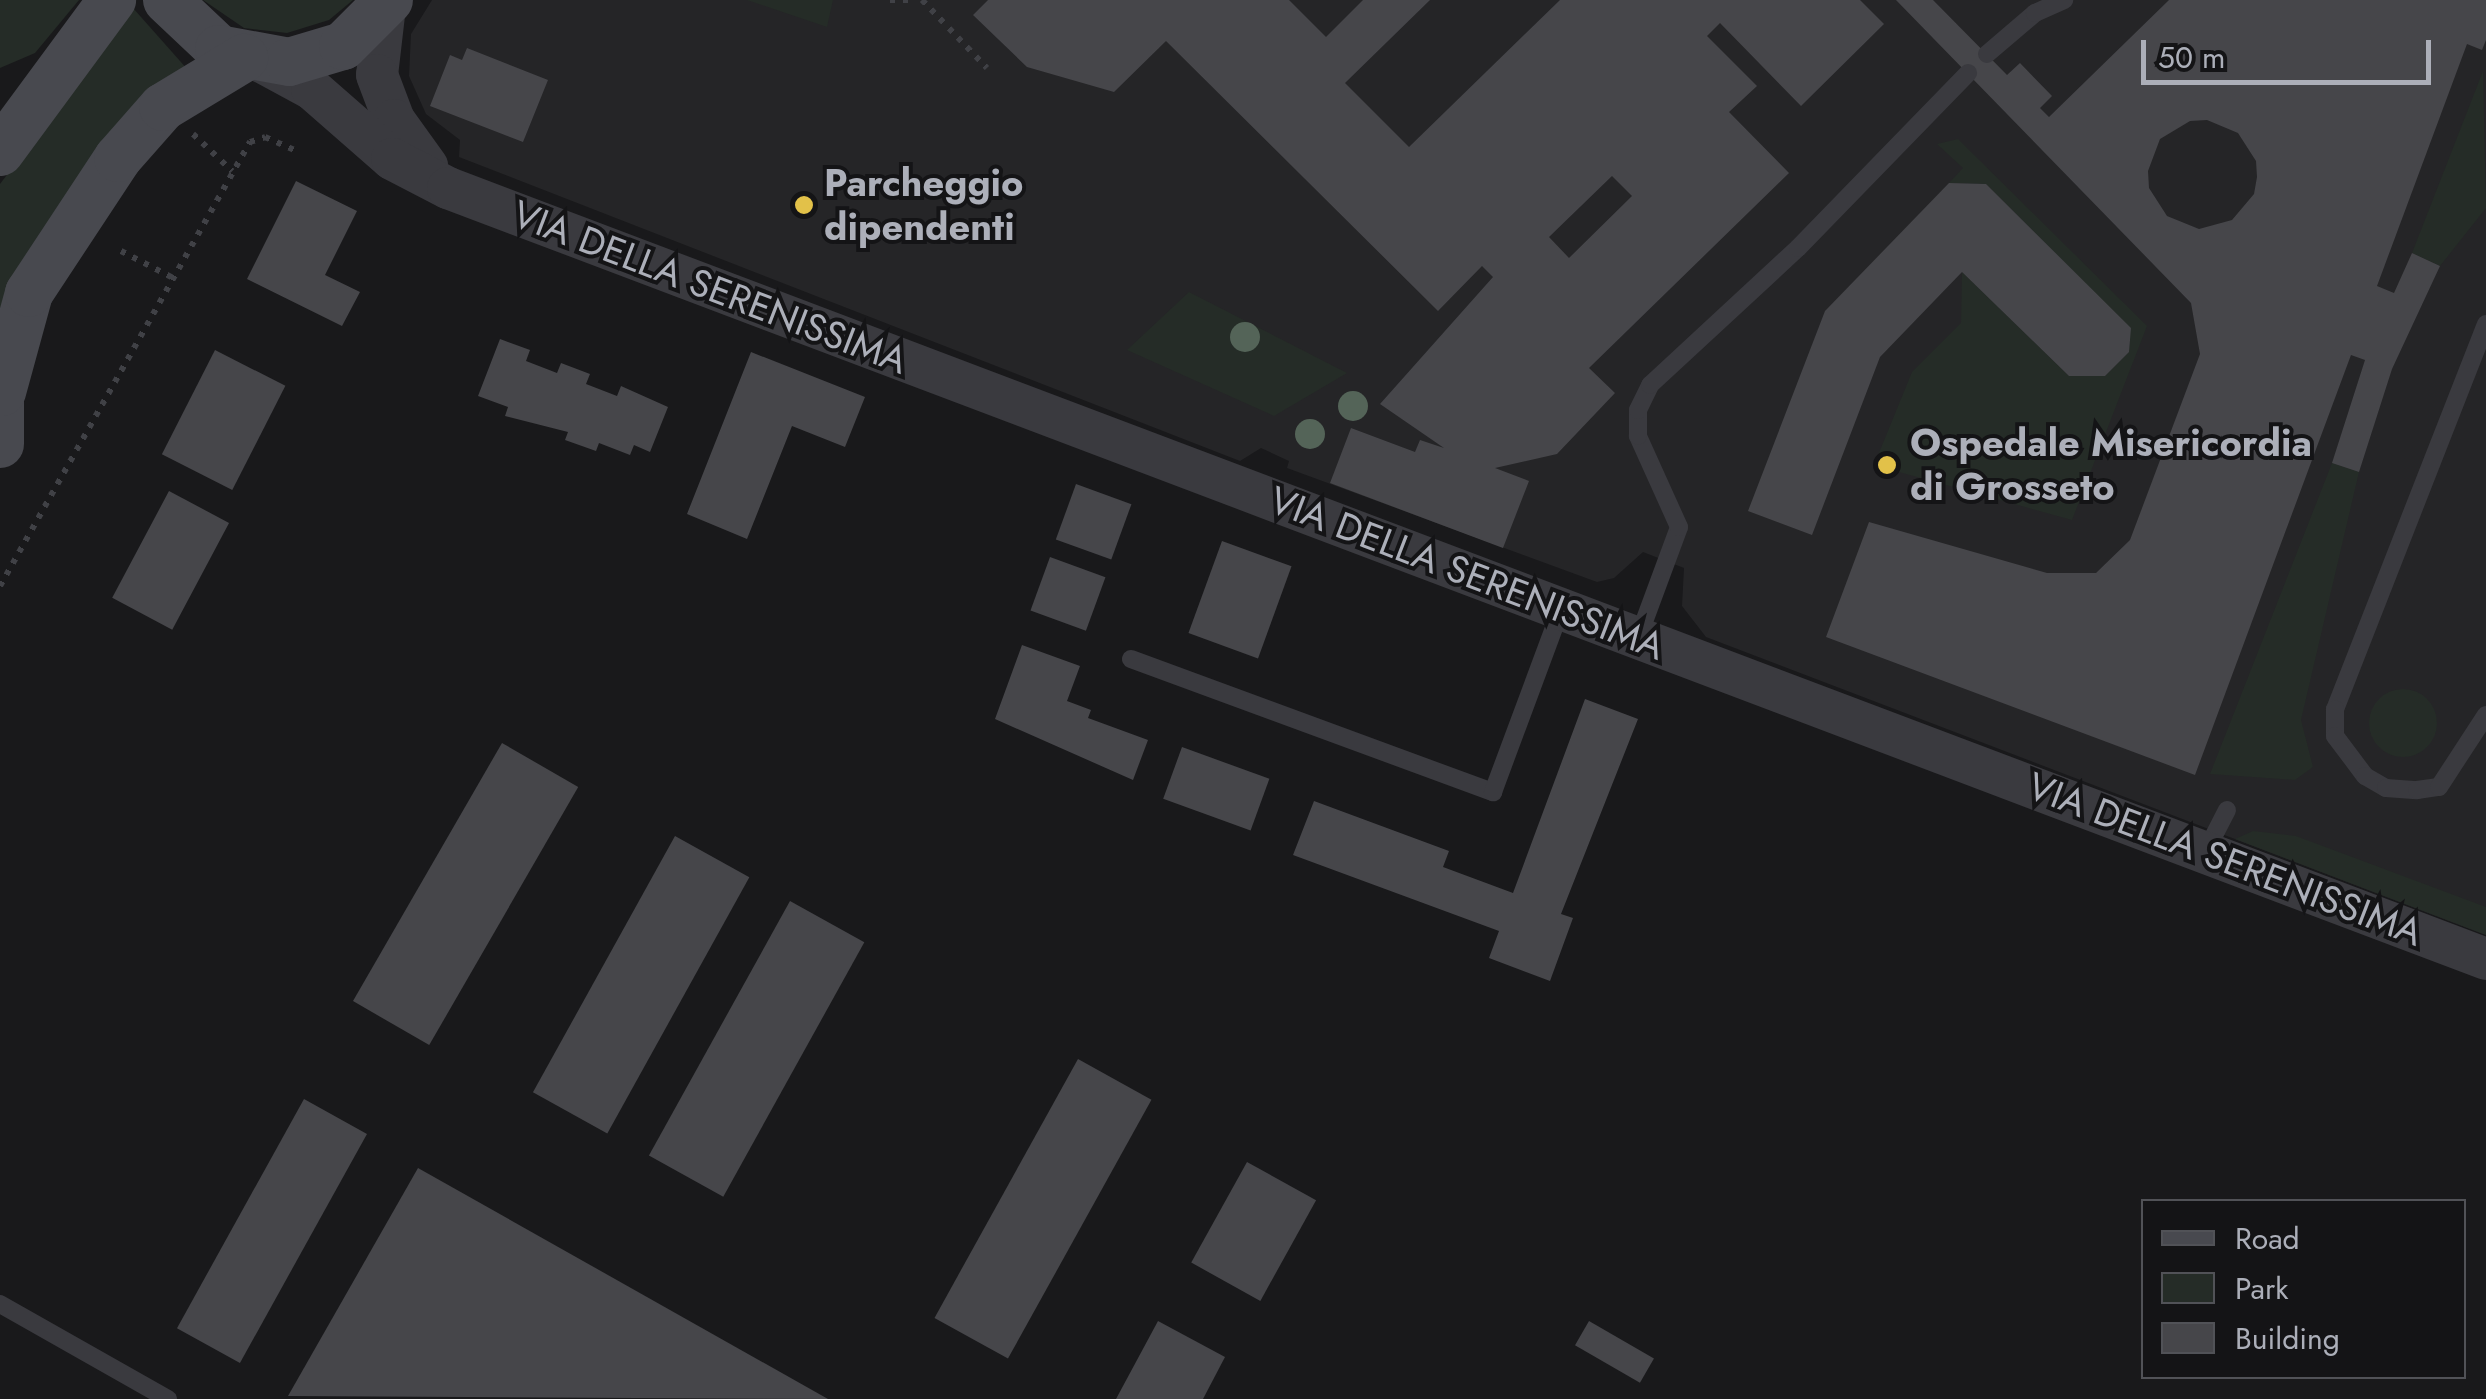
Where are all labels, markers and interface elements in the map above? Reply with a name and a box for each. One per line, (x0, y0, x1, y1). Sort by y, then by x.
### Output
scale bar (2146, 20, 2436, 82)
text: 50 m (2158, 36, 2225, 79)
place label: Parcheggio dipendenti (824, 160, 1023, 250)
street label: VIA DELLA SERENISSIMA (506, 191, 914, 383)
marker: Parcheggio dipendenti (793, 194, 815, 216)
place label: Ospedale Misericordia di Grosseto (1910, 420, 2312, 509)
marker: Ospedale Misericordia di Grosseto (1874, 452, 1900, 478)
street label: VIA DELLA SERENISSIMA (1263, 477, 1671, 669)
street label: VIA DELLA SERENISSIMA (2021, 763, 2429, 955)
legend (2141, 1199, 2466, 1379)
text: Road (2235, 1217, 2300, 1260)
text: Park (2235, 1267, 2288, 1310)
text: Building (2235, 1317, 2340, 1360)

